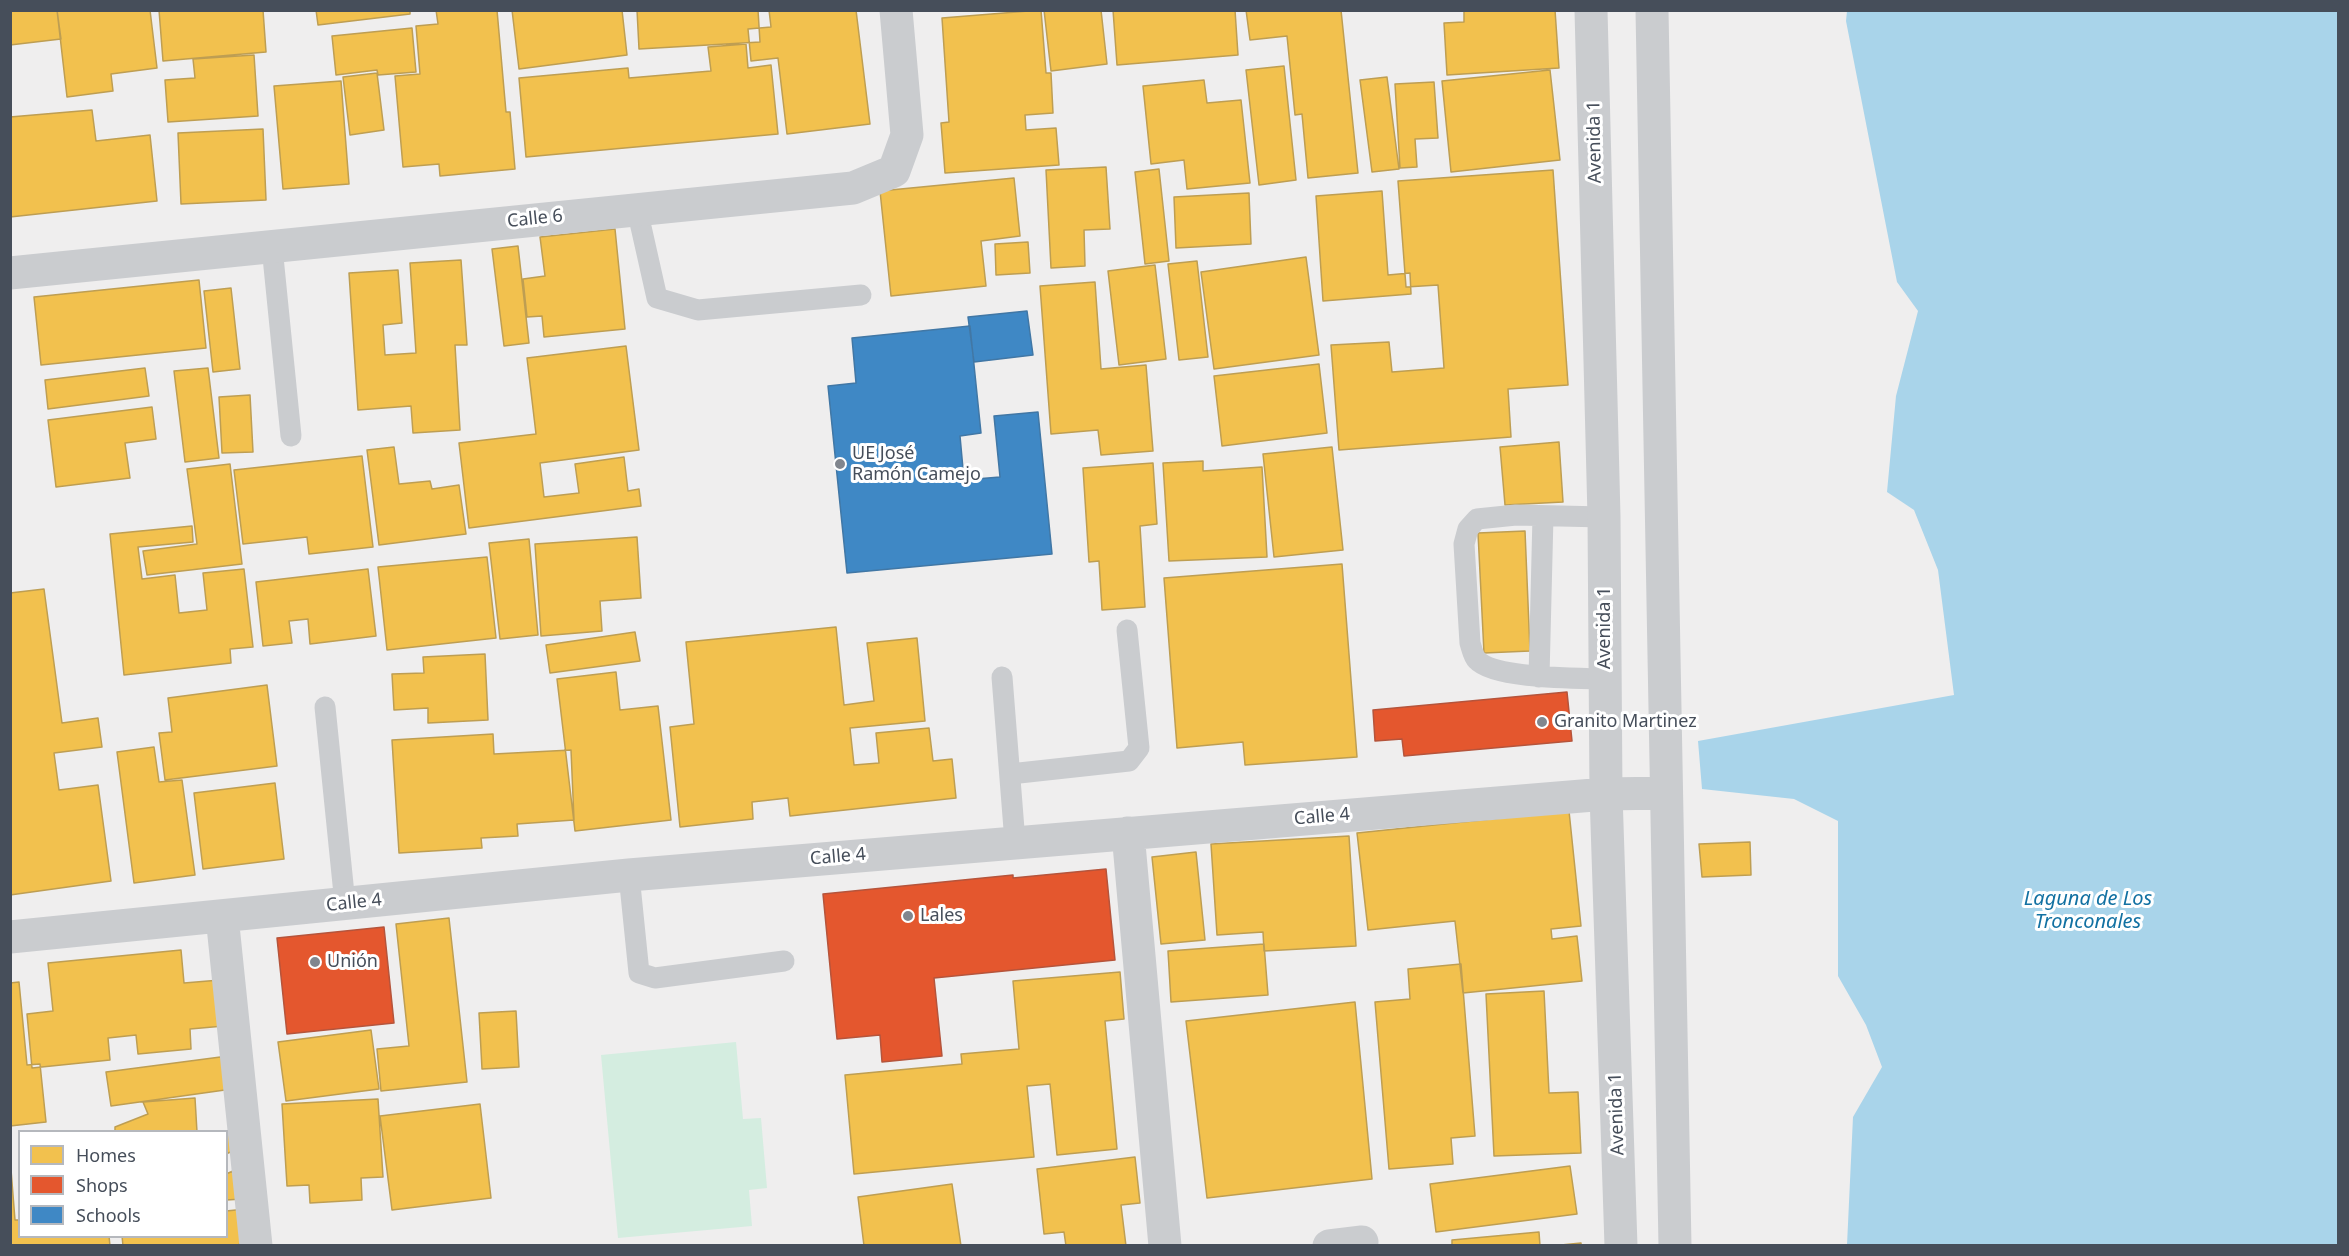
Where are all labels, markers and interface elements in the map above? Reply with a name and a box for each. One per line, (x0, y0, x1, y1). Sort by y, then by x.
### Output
street label: Avenida 1 (1583, 100, 1607, 184)
street label: Calle 6 (506, 205, 564, 233)
place label: UE José Ramón Camejo (852, 443, 981, 486)
marker: UE José Ramón Camejo (833, 457, 847, 471)
street label: Avenida 1 (1594, 587, 1616, 669)
place label: Granito Martinez (1554, 711, 1697, 733)
marker: Granito Martinez (1535, 715, 1549, 729)
street label: Calle 4 (1293, 804, 1351, 830)
street label: Calle 4 (809, 844, 867, 870)
water label: Laguna de Los Tronconales (2024, 887, 2152, 934)
street label: Calle 4 (325, 889, 383, 917)
place label: Lales (920, 905, 963, 927)
marker: Lales (901, 909, 915, 923)
place label: Unión (327, 951, 378, 973)
marker: Unión (308, 955, 322, 969)
street label: Avenida 1 (1605, 1072, 1629, 1156)
legend (18, 1130, 228, 1238)
text: Homes (76, 1143, 136, 1167)
text: Shops (76, 1173, 128, 1197)
text: Schools (76, 1203, 141, 1227)

